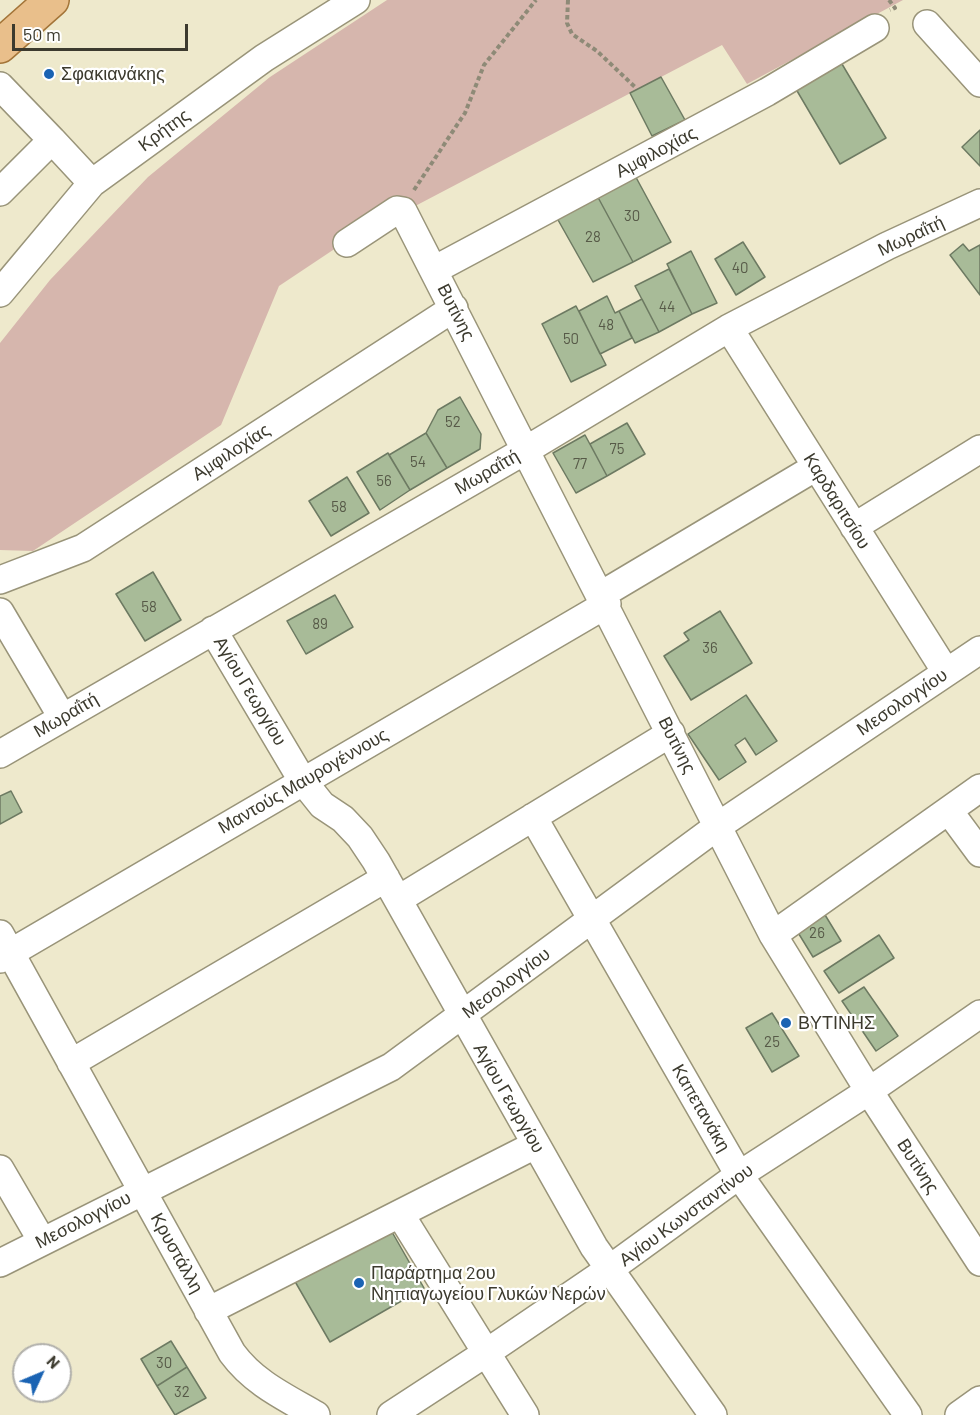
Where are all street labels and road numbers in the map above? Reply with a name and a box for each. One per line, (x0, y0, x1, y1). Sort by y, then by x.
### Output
street label: Κρήτης (134, 104, 194, 156)
street label: Αμφιλοχίας (612, 122, 700, 182)
street label: Μωραΐτή (874, 211, 948, 261)
street label: Βυτίνης (433, 280, 479, 344)
street label: Αμφιλοχίας (188, 419, 274, 485)
street label: Μωραΐτή (451, 445, 523, 499)
street label: Καρδαριτσίου (799, 449, 875, 553)
street label: Αγίου Γεωργίου (209, 633, 291, 749)
street label: Μεσολογγίου (853, 664, 951, 740)
street label: Μωραΐτή (30, 688, 102, 742)
street label: Βυτίνης (654, 713, 700, 777)
street label: Μαντούς Μαυρογέννους (214, 724, 392, 838)
street label: Μεσολογγίου (458, 943, 554, 1023)
street label: Αγίου Γεωργίου (469, 1039, 549, 1157)
street label: Καπετανάκη (667, 1060, 735, 1156)
street label: Βυτίνης (892, 1135, 944, 1197)
street label: Αγίου Κωνσταντίνου (615, 1159, 757, 1271)
street label: Μεσολογγίου (32, 1187, 134, 1253)
street label: Κρυστάλλη (146, 1209, 208, 1297)

